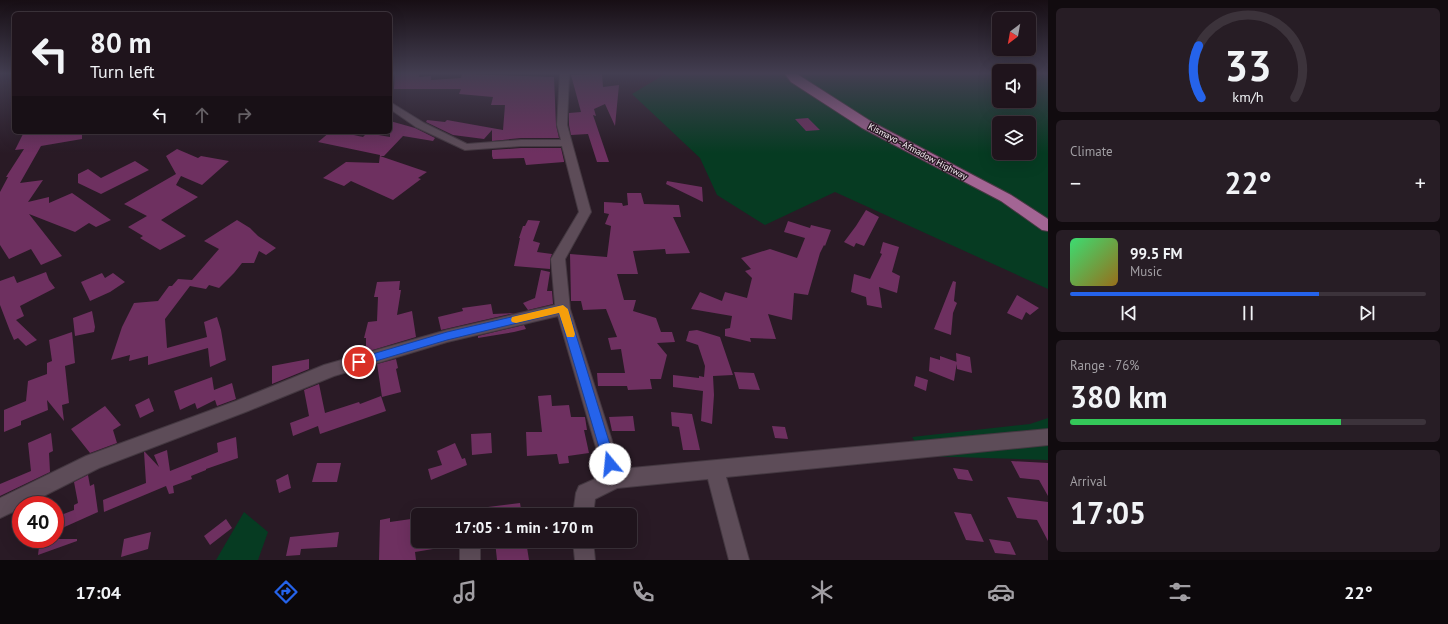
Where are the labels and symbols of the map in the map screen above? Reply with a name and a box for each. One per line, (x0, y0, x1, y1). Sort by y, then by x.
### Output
north arrow (992, 12, 1036, 56)
street label: Kismayo - Afmadow Highway (867, 120, 970, 182)
pin (342, 345, 376, 379)
position arrow (589, 443, 631, 485)
speed limit sign: 40 (12, 496, 64, 548)

